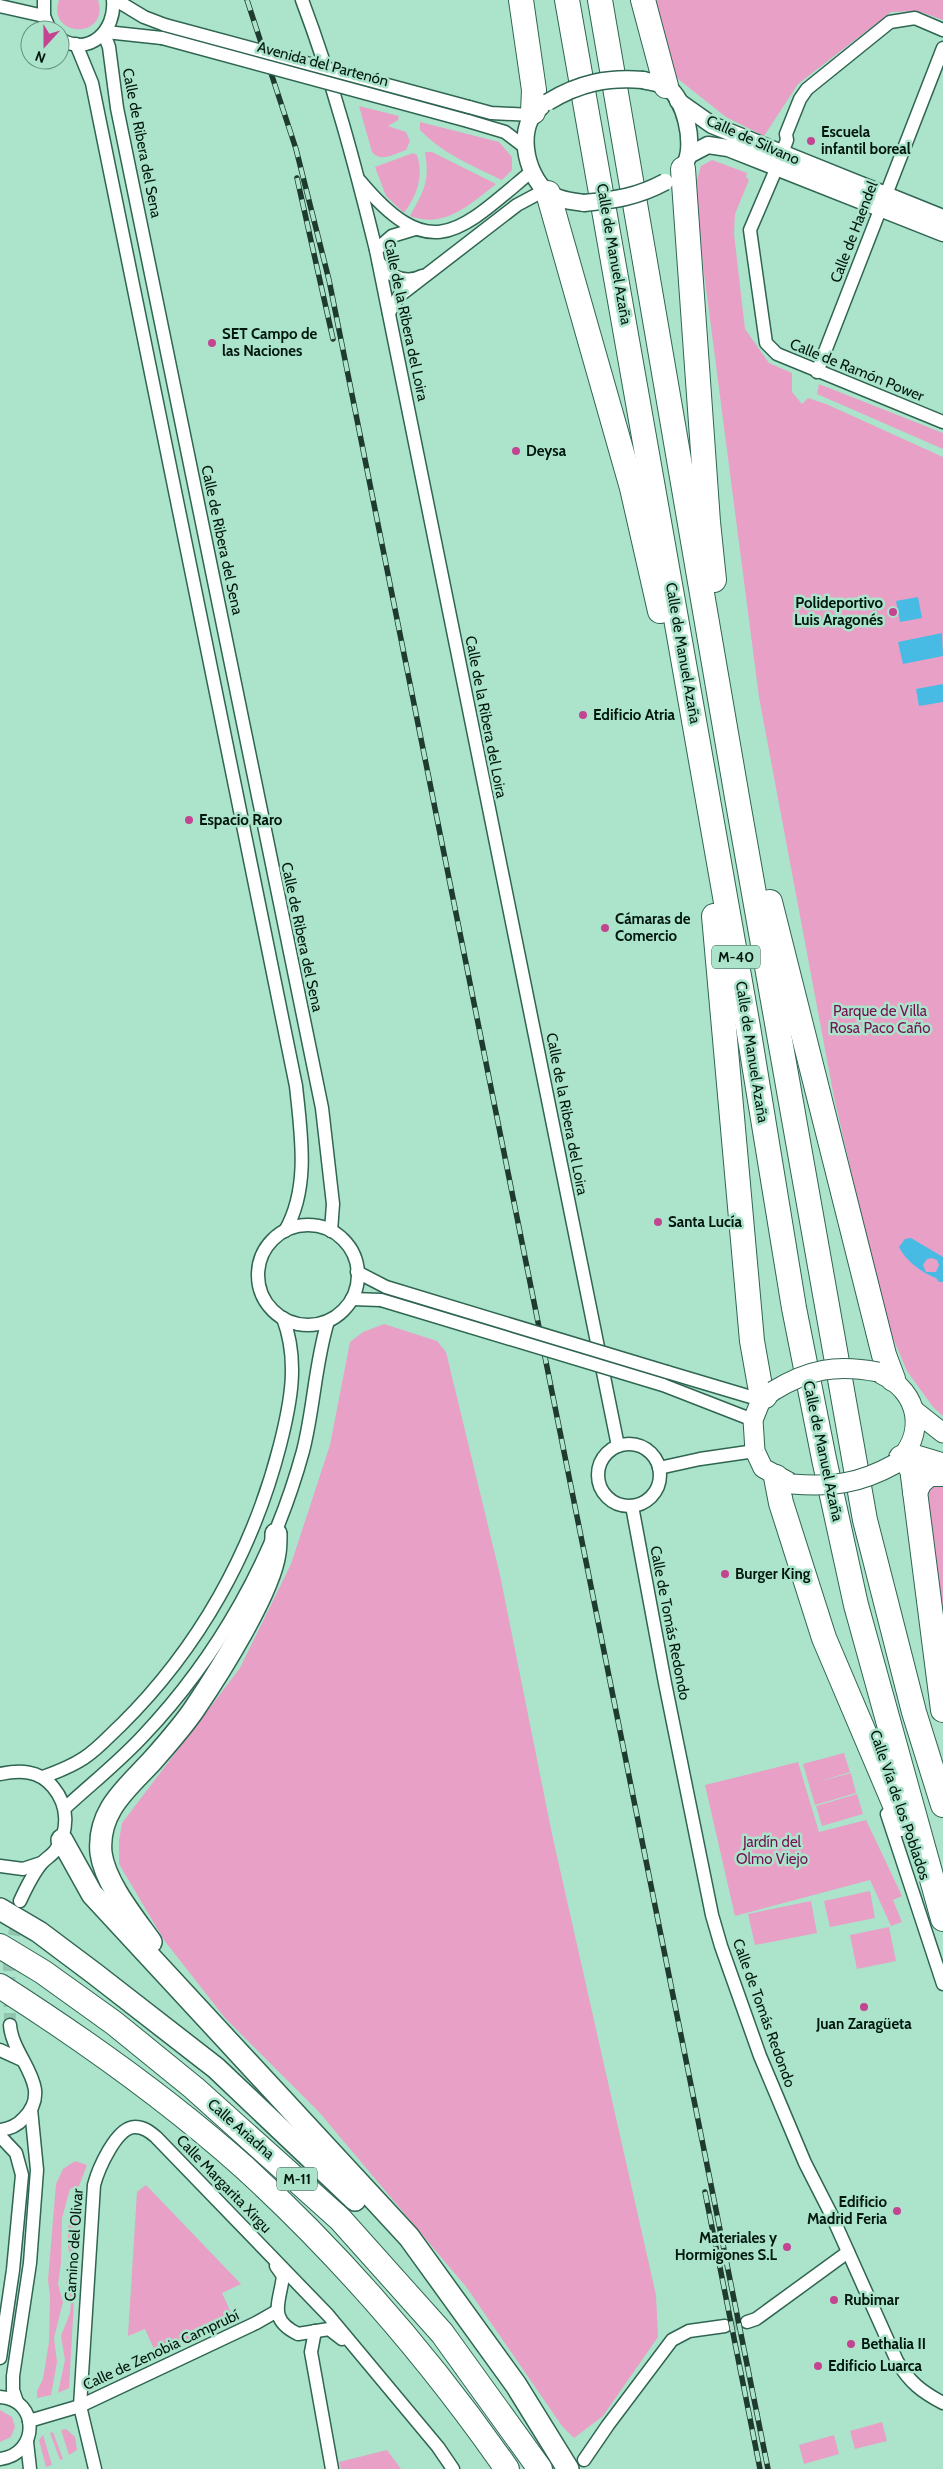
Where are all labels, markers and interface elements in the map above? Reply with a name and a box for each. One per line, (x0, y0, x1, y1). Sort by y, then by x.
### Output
north arrow (20, 20, 70, 70)
street label: Avenida del Partenón (255, 38, 391, 90)
text: N (32, 47, 48, 67)
street label: Calle de Ribera del Sena (119, 67, 166, 220)
street label: Calle de Silvano (704, 111, 802, 169)
place label: Escuela infantil boreal (821, 123, 911, 158)
marker: Escuela infantil boreal (805, 135, 817, 147)
street label: Calle de Haendel (826, 178, 882, 285)
street label: Calle de Manuel Azaña (593, 182, 635, 327)
street label: Calle de la Ribera del Loira (380, 237, 432, 403)
place label: SET Campo de las Naciones (222, 325, 318, 360)
street label: Calle de Ramón Power (787, 335, 927, 405)
marker: SET Campo de las Naciones (206, 337, 218, 349)
place label: Deysa (526, 442, 567, 460)
marker: Deysa (510, 445, 522, 457)
street label: Calle de Ribera del Sena (197, 464, 247, 617)
street label: Calle de Manuel Azaña (662, 581, 704, 726)
place label: Polideportivo Luis Aragonés (794, 594, 883, 629)
marker: Polideportivo Luis Aragonés (887, 606, 899, 618)
street label: Calle de la Ribera del Loira (461, 634, 511, 800)
place label: Edificio Atria (593, 706, 676, 724)
marker: Edificio Atria (577, 709, 589, 721)
place label: Espacio Raro (199, 811, 283, 829)
marker: Espacio Raro (183, 814, 195, 826)
street label: Calle de Ribera del Sena (277, 861, 327, 1014)
place label: Cámaras de Comercio (615, 910, 691, 945)
marker: Cámaras de Comercio (599, 922, 611, 934)
road number: M-40 (712, 946, 760, 969)
street label: Calle de Manuel Azaña (732, 980, 772, 1125)
park label: Parque de Villa Rosa Paco Caño (830, 1002, 930, 1037)
street label: Calle de la Ribera del Loira (542, 1031, 592, 1197)
place label: Santa Lucía (668, 1213, 742, 1231)
marker: Santa Lucía (652, 1216, 664, 1228)
street label: Calle de Manuel Azaña (799, 1379, 847, 1524)
street label: Calle de Tomás Redondo (646, 1544, 694, 1702)
place label: Burger King (735, 1565, 811, 1583)
marker: Burger King (719, 1568, 731, 1580)
street label: Calle Vía de los Poblados (866, 1728, 934, 1882)
park label: Jardín del Olmo Viejo (736, 1833, 808, 1868)
street label: Calle de Tomás Redondo (729, 1936, 799, 2090)
marker: Juan Zaragüeta (858, 2001, 870, 2013)
place label: Juan Zaragüeta (815, 2015, 912, 2033)
street label: Calle Ariadna (204, 2095, 279, 2163)
street label: Calle Margarita Xirgu (173, 2131, 275, 2237)
road number: M-11 (277, 2168, 317, 2190)
street label: Camino del Olivar (61, 2188, 87, 2302)
place label: Edificio Madrid Feria (807, 2193, 888, 2228)
marker: Edificio Madrid Feria (891, 2205, 903, 2217)
place label: Materiales y Hormigones S.L (675, 2229, 778, 2264)
marker: Materiales y Hormigones S.L (781, 2241, 793, 2253)
place label: Rubimar (844, 2291, 899, 2309)
marker: Rubimar (828, 2294, 840, 2306)
street label: Calle de Zenobia Camprubí (80, 2306, 242, 2394)
place label: Bethalia II (861, 2335, 926, 2353)
marker: Bethalia II (845, 2338, 857, 2350)
place label: Edificio Luarca (828, 2357, 923, 2375)
marker: Edificio Luarca (812, 2360, 824, 2372)

